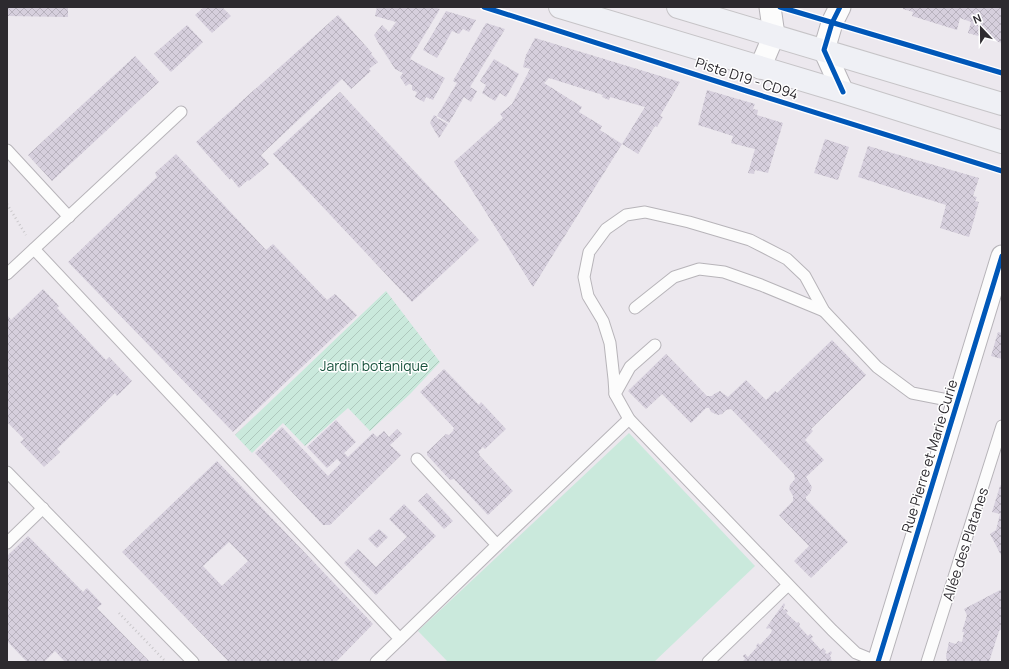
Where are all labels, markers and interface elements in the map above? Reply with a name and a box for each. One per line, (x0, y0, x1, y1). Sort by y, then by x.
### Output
north arrow (961, 8, 1001, 48)
text: N (971, 10, 984, 27)
street label: Piste D19 - CD94 (693, 52, 801, 104)
park label: Jardin botanique (320, 356, 428, 375)
street label: Rue Pierre et Marie Curie (897, 377, 961, 535)
street label: Allée des Platanes (938, 485, 992, 603)

